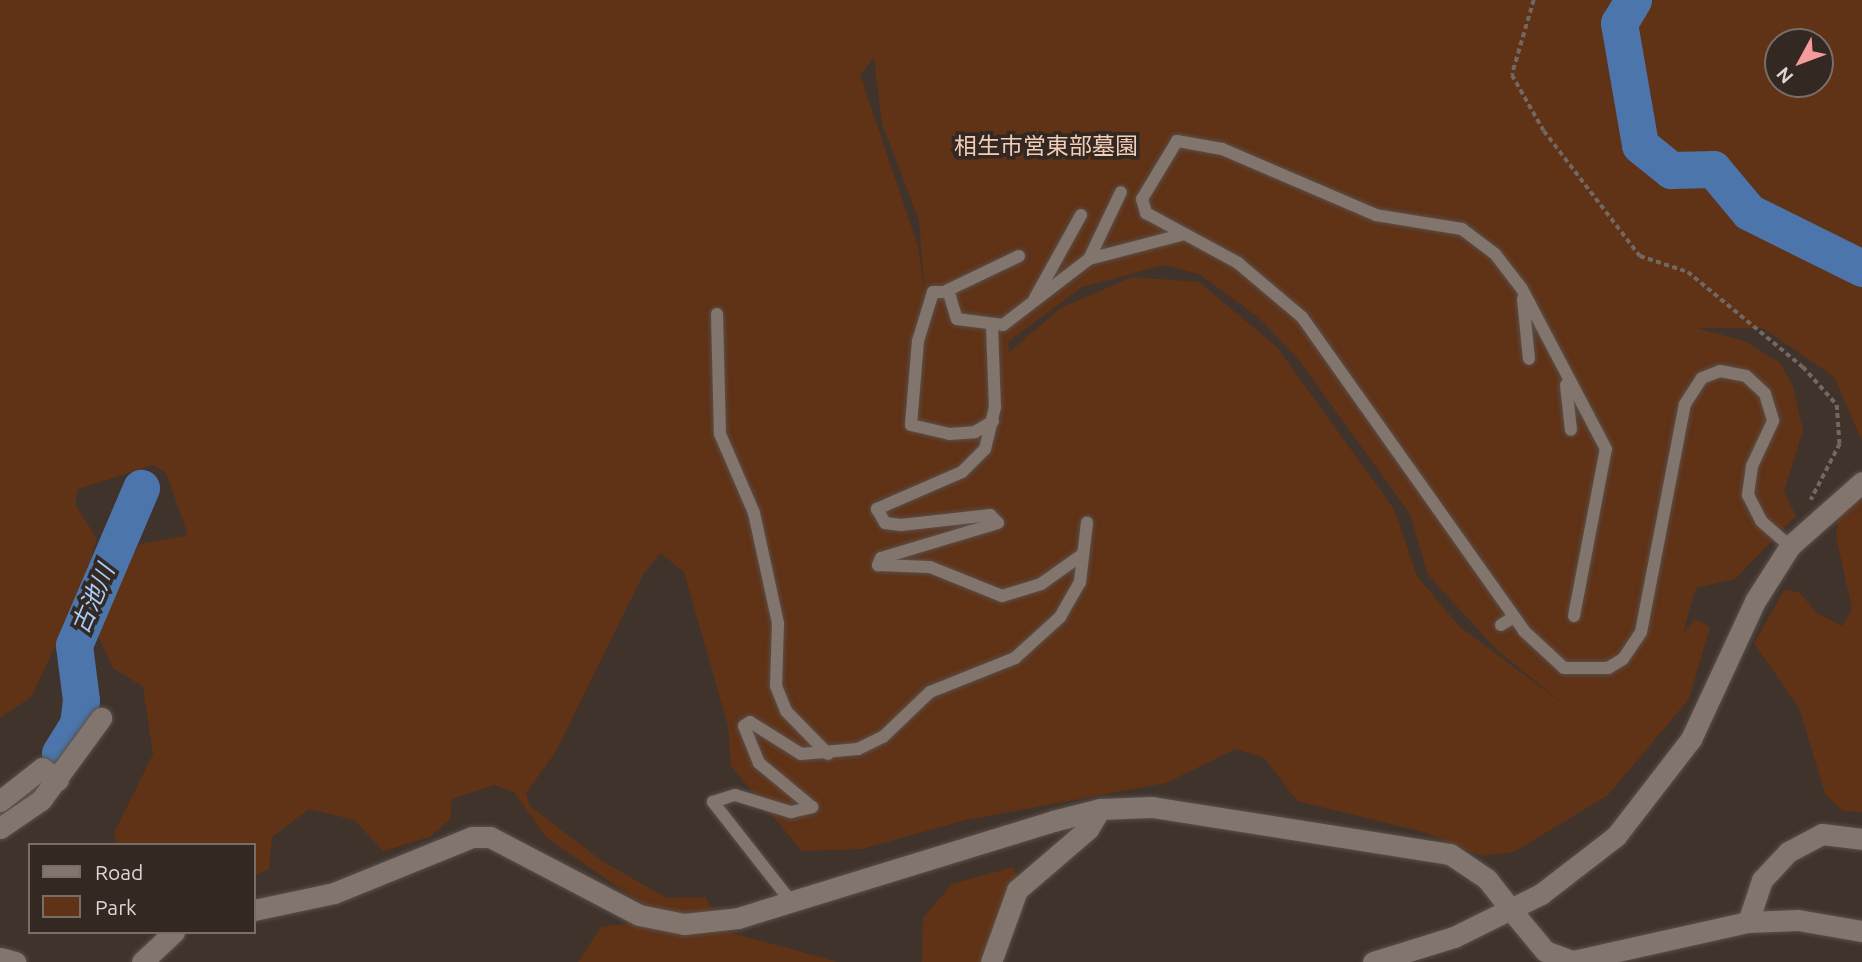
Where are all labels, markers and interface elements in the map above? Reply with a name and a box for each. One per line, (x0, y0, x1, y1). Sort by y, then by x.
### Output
north arrow (1764, 28, 1834, 98)
text: N (1772, 63, 1798, 88)
park label: 相生市営東部墓園 (954, 132, 1138, 160)
water label: 古池川 (66, 560, 120, 638)
legend (28, 843, 256, 934)
text: Road (95, 860, 143, 884)
text: Park (95, 895, 137, 919)

